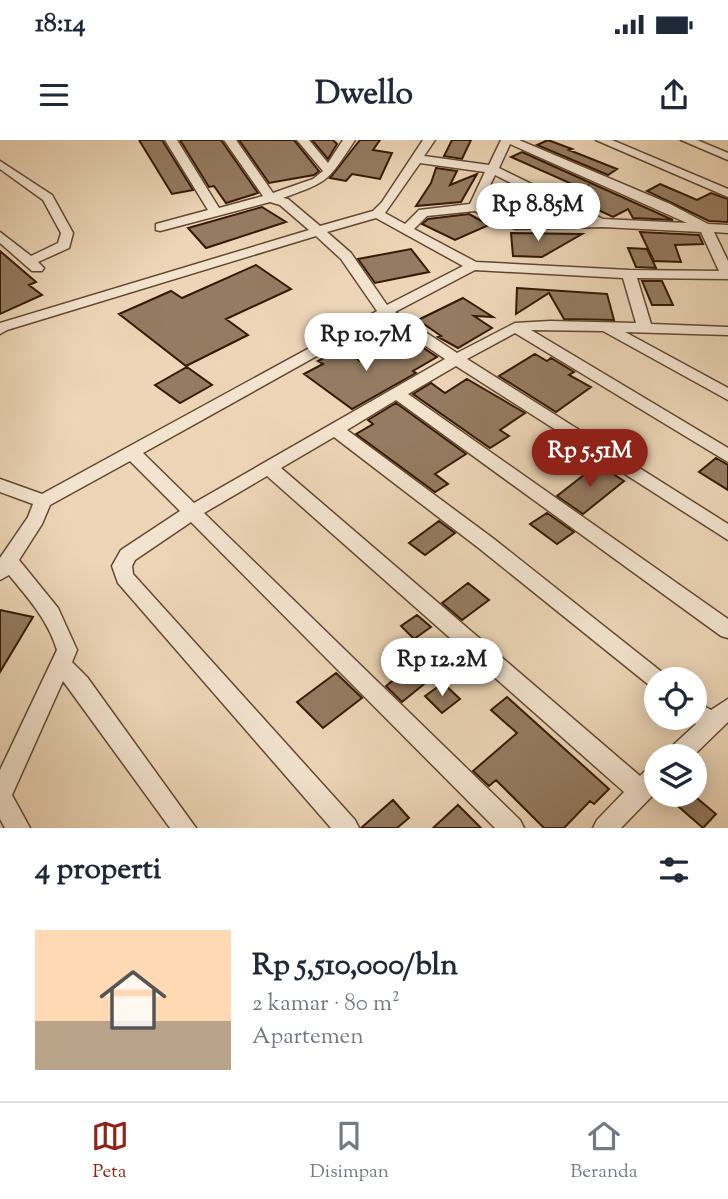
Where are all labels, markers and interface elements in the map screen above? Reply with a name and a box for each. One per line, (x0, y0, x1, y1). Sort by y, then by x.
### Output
text: 18:14 (35, 6, 86, 43)
text: Dwello (315, 72, 413, 118)
icon: menu (35, 76, 73, 114)
icon: share (655, 76, 693, 114)
pin: Rp 8.85M (466, 183, 610, 243)
text: Rp 8.85M (492, 189, 584, 222)
pin: Rp 10.7M (294, 314, 438, 373)
text: Rp 10.7M (320, 319, 412, 352)
pin: Rp 5.51M (518, 430, 662, 489)
text: Rp 5.51M (548, 435, 632, 468)
pin: Rp 12.2M (370, 638, 514, 698)
text: Rp 12.2M (397, 644, 487, 677)
map controls (644, 667, 707, 807)
button: locate (644, 667, 707, 730)
button: layers (644, 744, 707, 807)
text: 4 properti (35, 849, 161, 892)
icon: filters (655, 851, 693, 889)
text: Rp 5,510,000/bln (252, 945, 458, 988)
icon: home (91, 958, 175, 1042)
text: 2 kamar · 80 m² (252, 988, 400, 1021)
text: Apartemen (252, 1021, 364, 1054)
tab: Peta (91, 1117, 129, 1186)
tab: Disimpan (310, 1117, 389, 1186)
tab: Beranda (570, 1117, 637, 1186)

